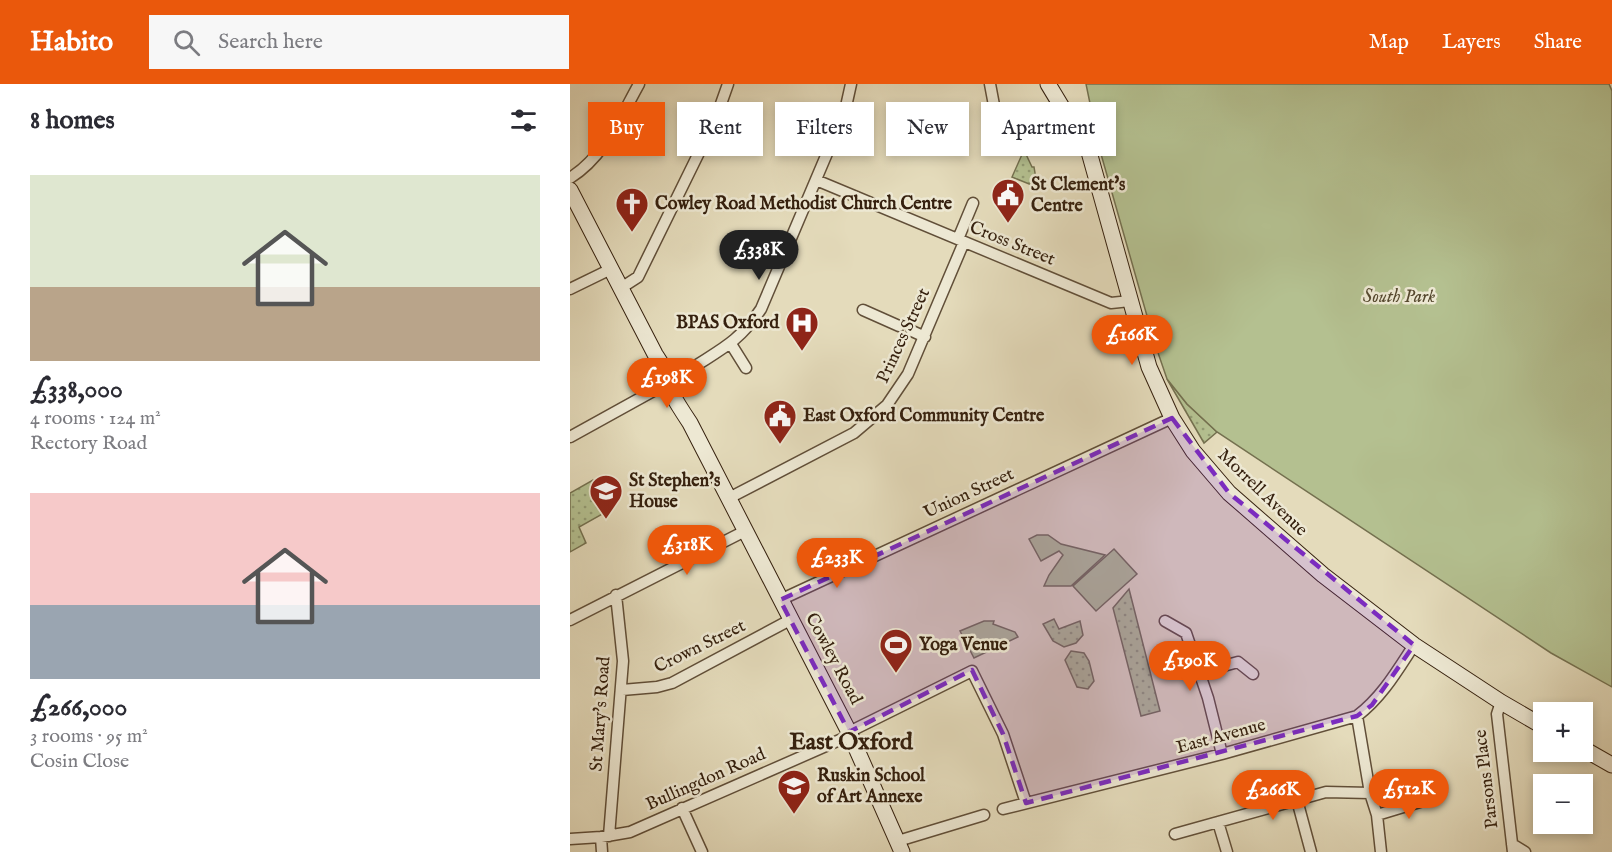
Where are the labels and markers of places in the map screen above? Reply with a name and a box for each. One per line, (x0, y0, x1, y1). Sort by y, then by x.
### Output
place label: St Clement's Centre (1031, 174, 1126, 218)
public building icon: St Clement's Centre (990, 177, 1026, 224)
church icon: Cowley Road Methodist Church Centre (614, 186, 650, 233)
place label: Cowley Road Methodist Church Centre (655, 193, 953, 216)
pin: £338K (717, 230, 801, 281)
hospital icon: BPAS Oxford (784, 305, 820, 352)
place label: BPAS Oxford (676, 312, 779, 335)
pin: £166K (1090, 315, 1174, 366)
pin: £198K (625, 358, 709, 409)
public building icon: East Oxford Community Centre (762, 398, 798, 445)
place label: East Oxford Community Centre (803, 405, 1045, 428)
place label: St Stephen's House (629, 470, 721, 514)
school or university icon: St Stephen's House (588, 473, 624, 520)
pin: £318K (645, 525, 729, 576)
pin: £233K (795, 538, 879, 589)
sports icon: Yoga Venue (878, 627, 914, 674)
place label: Yoga Venue (919, 634, 1008, 657)
pin: £190K (1148, 641, 1232, 692)
place label: Ruskin School of Art Annexe (817, 765, 926, 809)
school or university icon: Ruskin School of Art Annexe (776, 768, 812, 815)
pin: £512K (1367, 769, 1451, 820)
pin: £266K (1231, 770, 1315, 821)

